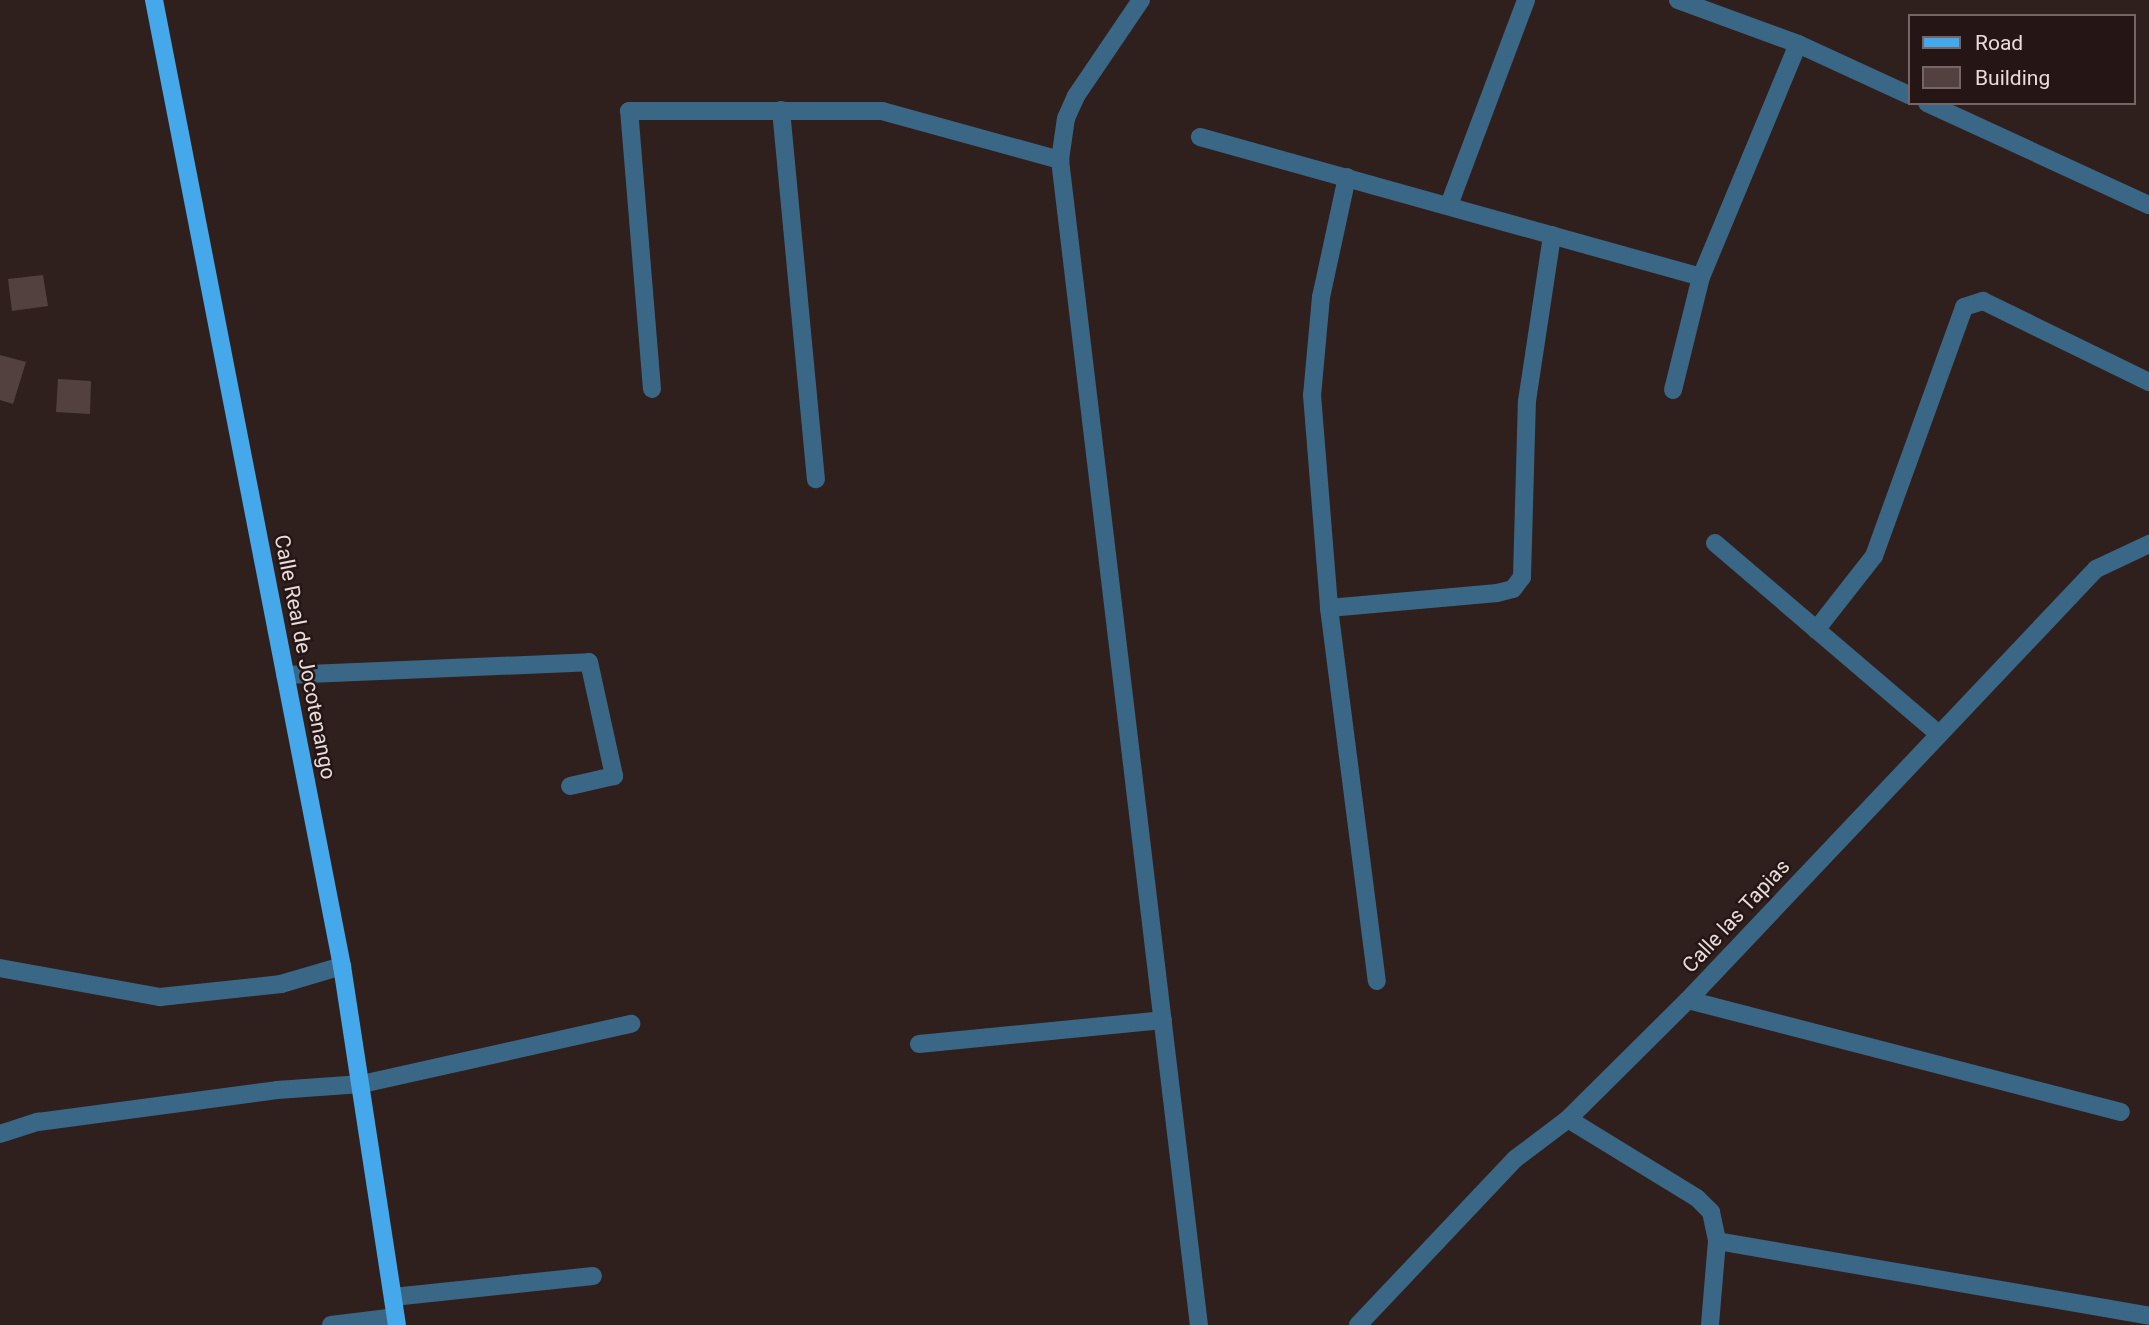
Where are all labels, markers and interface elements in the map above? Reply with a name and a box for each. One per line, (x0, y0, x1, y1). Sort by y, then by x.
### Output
legend (1908, 14, 2135, 105)
text: Road (1975, 31, 2023, 55)
text: Building (1975, 66, 2050, 90)
street label: Calle Real de Jocotenango (269, 533, 341, 781)
street label: Calle las Tapias (1677, 854, 1795, 978)

